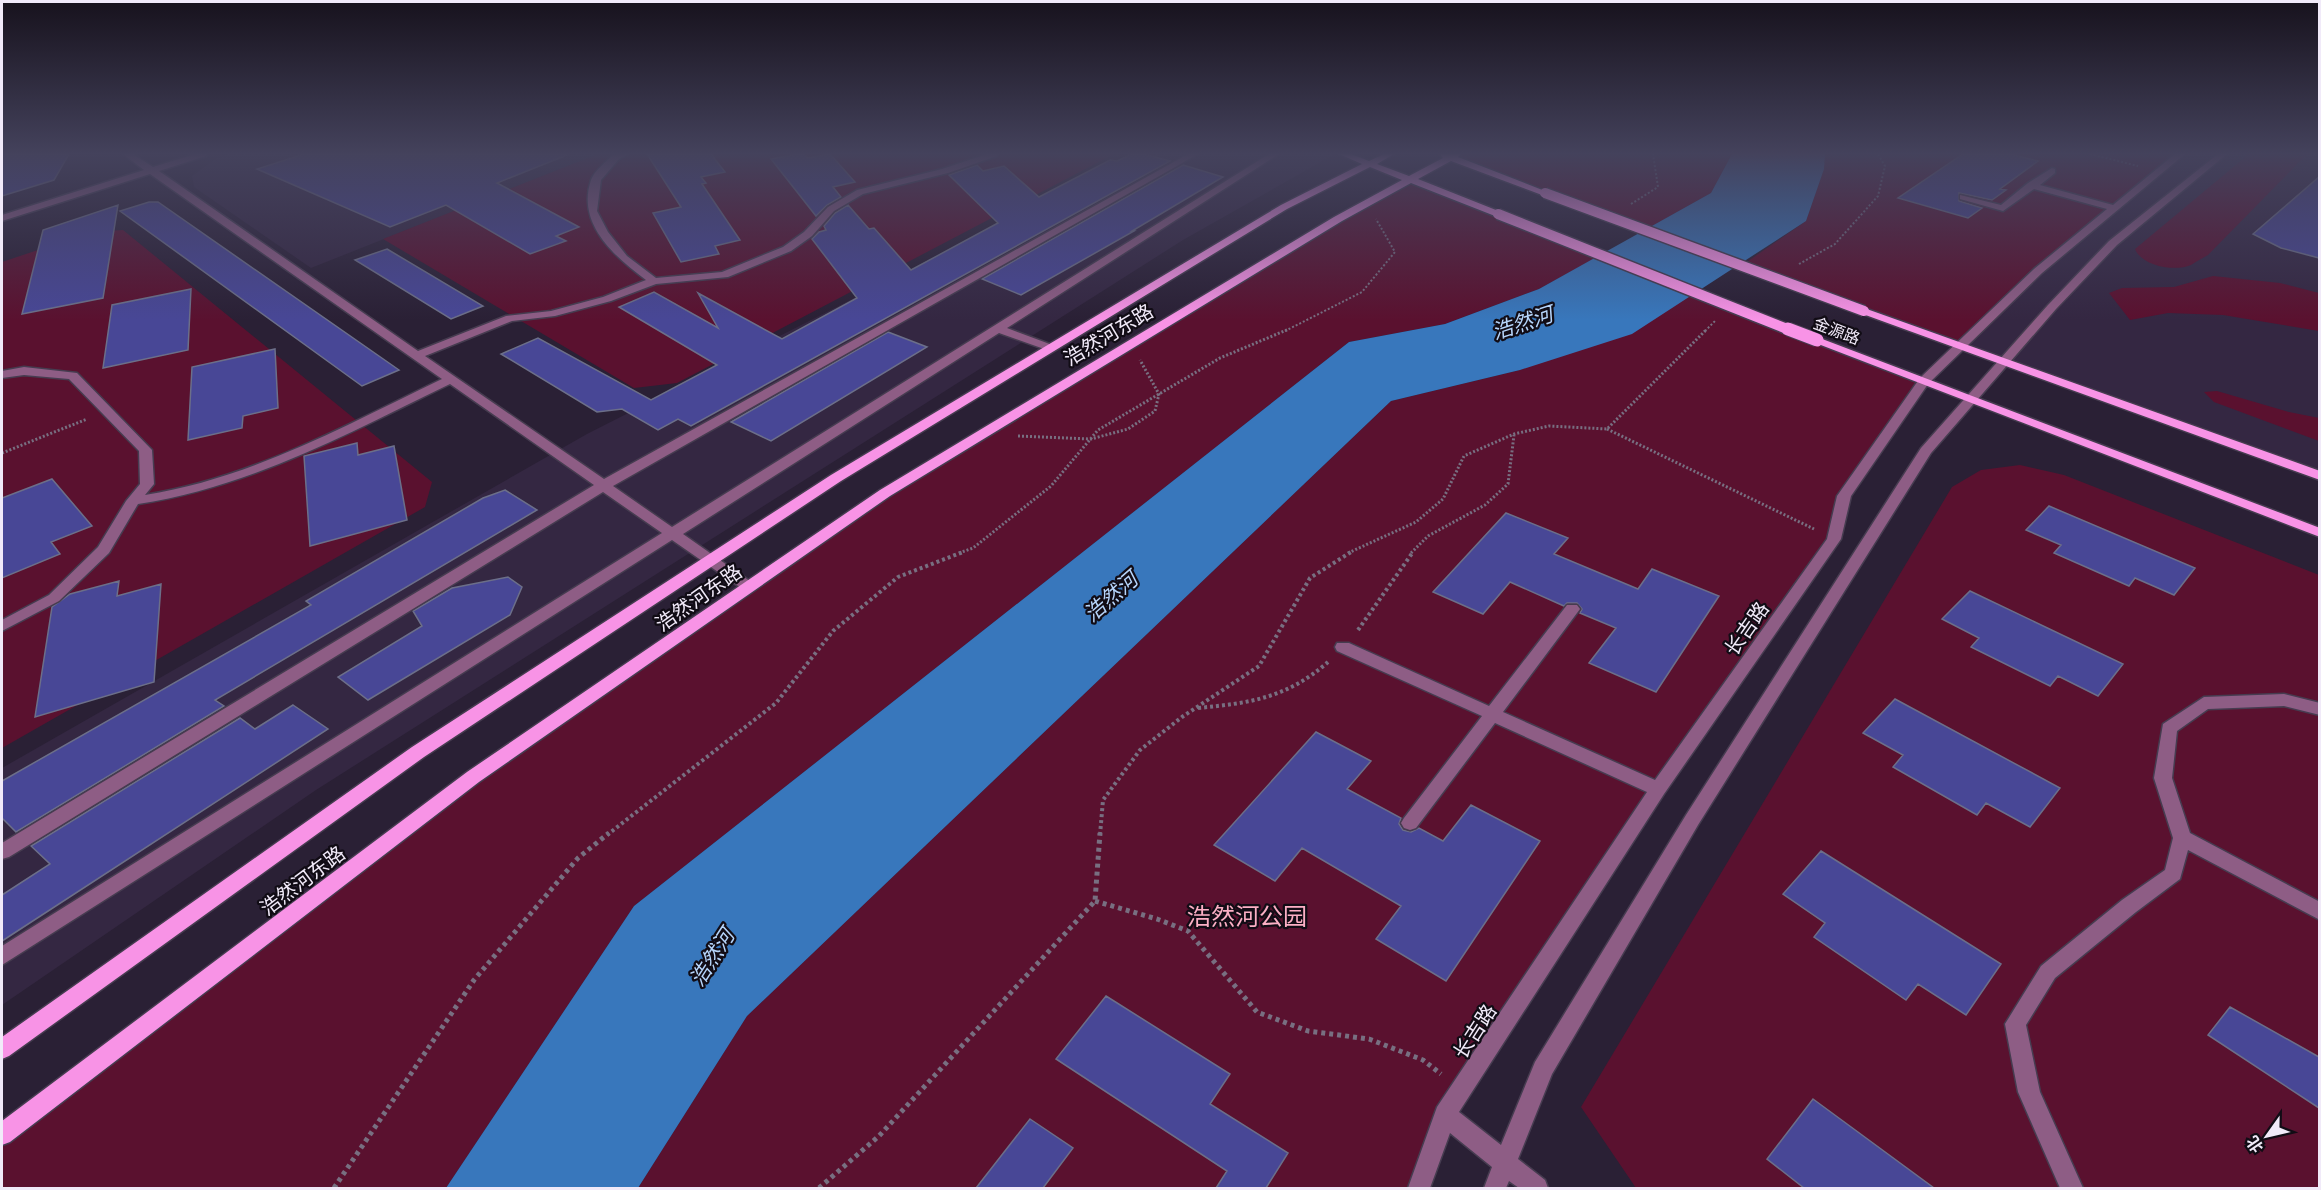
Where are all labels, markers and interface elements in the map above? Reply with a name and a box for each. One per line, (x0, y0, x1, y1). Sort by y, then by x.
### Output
street label: 浩然河东路 (1059, 298, 1157, 370)
water label: 浩然河 (1488, 299, 1560, 344)
street label: 金源路 (1811, 313, 1863, 347)
street label: 浩然河东路 (650, 558, 746, 636)
water label: 浩然河 (1078, 563, 1145, 626)
street label: 长吉路 (1719, 597, 1773, 659)
street label: 浩然河东路 (255, 840, 349, 920)
park label: 浩然河公园 (1187, 901, 1307, 930)
water label: 浩然河 (683, 920, 741, 990)
street label: 长吉路 (1448, 999, 1500, 1063)
north arrow (2237, 1106, 2297, 1166)
text: 北 (2242, 1133, 2267, 1157)

